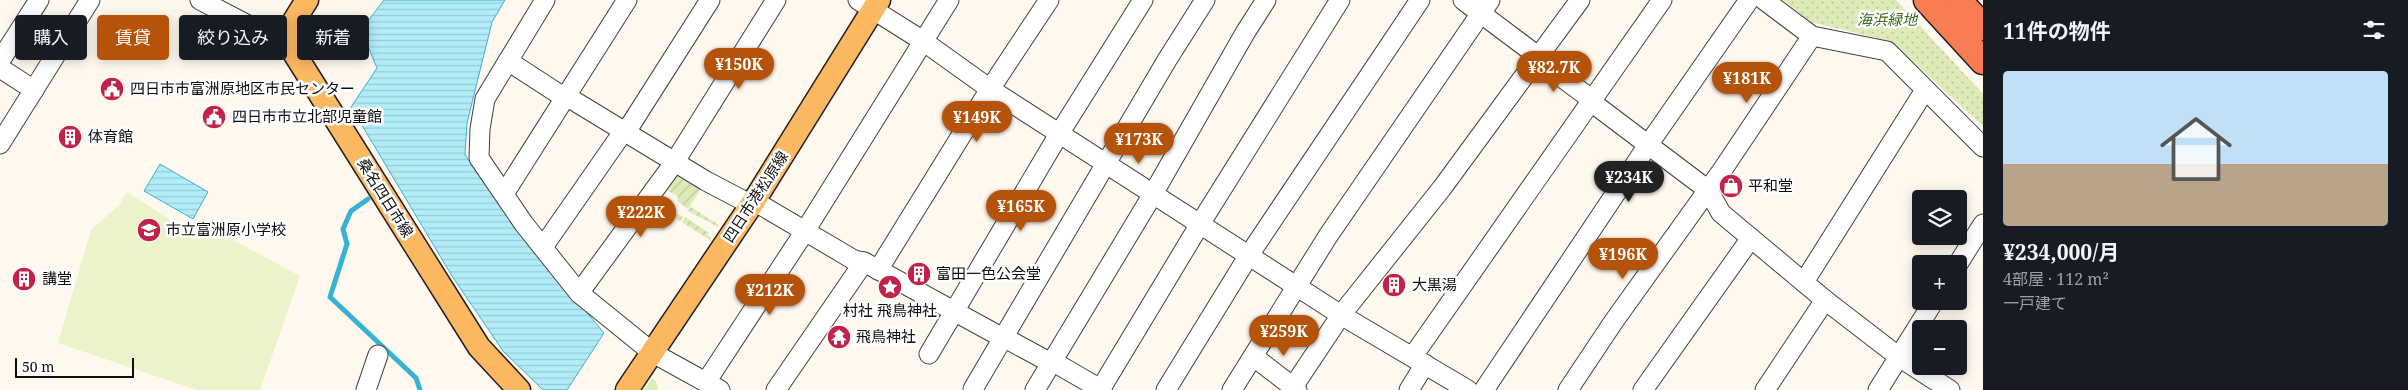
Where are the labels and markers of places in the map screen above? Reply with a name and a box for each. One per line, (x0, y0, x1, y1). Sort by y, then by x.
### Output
pin: ¥150K (704, 48, 774, 90)
pin: ¥82.7K (1513, 51, 1595, 93)
pin: ¥181K (1712, 62, 1782, 104)
public building icon: 四日市市富洲原地区市民センター (99, 76, 125, 102)
place label: 四日市市富洲原地区市民センター (130, 78, 355, 98)
pin: ¥149K (942, 100, 1012, 143)
public building icon: 四日市市立北部児童館 (201, 104, 227, 130)
place label: 四日市市立北部児童館 (232, 106, 382, 126)
pin: ¥173K (1104, 122, 1174, 165)
building icon: 体育館 (57, 124, 83, 150)
place label: 体育館 (88, 126, 133, 146)
pin: ¥234K (1594, 160, 1664, 203)
shop icon: 平和堂 (1718, 173, 1744, 199)
place label: 平和堂 (1748, 175, 1793, 195)
pin: ¥165K (986, 190, 1056, 232)
pin: ¥222K (606, 196, 676, 238)
school or university icon: 市立富洲原小学校 (136, 217, 162, 243)
place label: 市立富洲原小学校 (166, 219, 286, 239)
pin: ¥196K (1588, 238, 1658, 280)
building icon: 富田一色公会堂 (906, 261, 932, 287)
place label: 富田一色公会堂 (936, 263, 1041, 283)
building icon: 講堂 (11, 266, 37, 292)
place label: 講堂 (42, 268, 72, 288)
building icon: 大黒湯 (1381, 272, 1407, 298)
pin: ¥212K (735, 274, 805, 316)
place icon: 村社 飛鳥神社 (877, 274, 903, 300)
place label: 大黒湯 (1412, 274, 1457, 294)
place label: 村社 飛鳥神社 (843, 300, 937, 320)
pin: ¥259K (1249, 314, 1319, 357)
temple icon: 飛鳥神社 (826, 324, 852, 350)
place label: 飛鳥神社 (856, 326, 916, 346)

